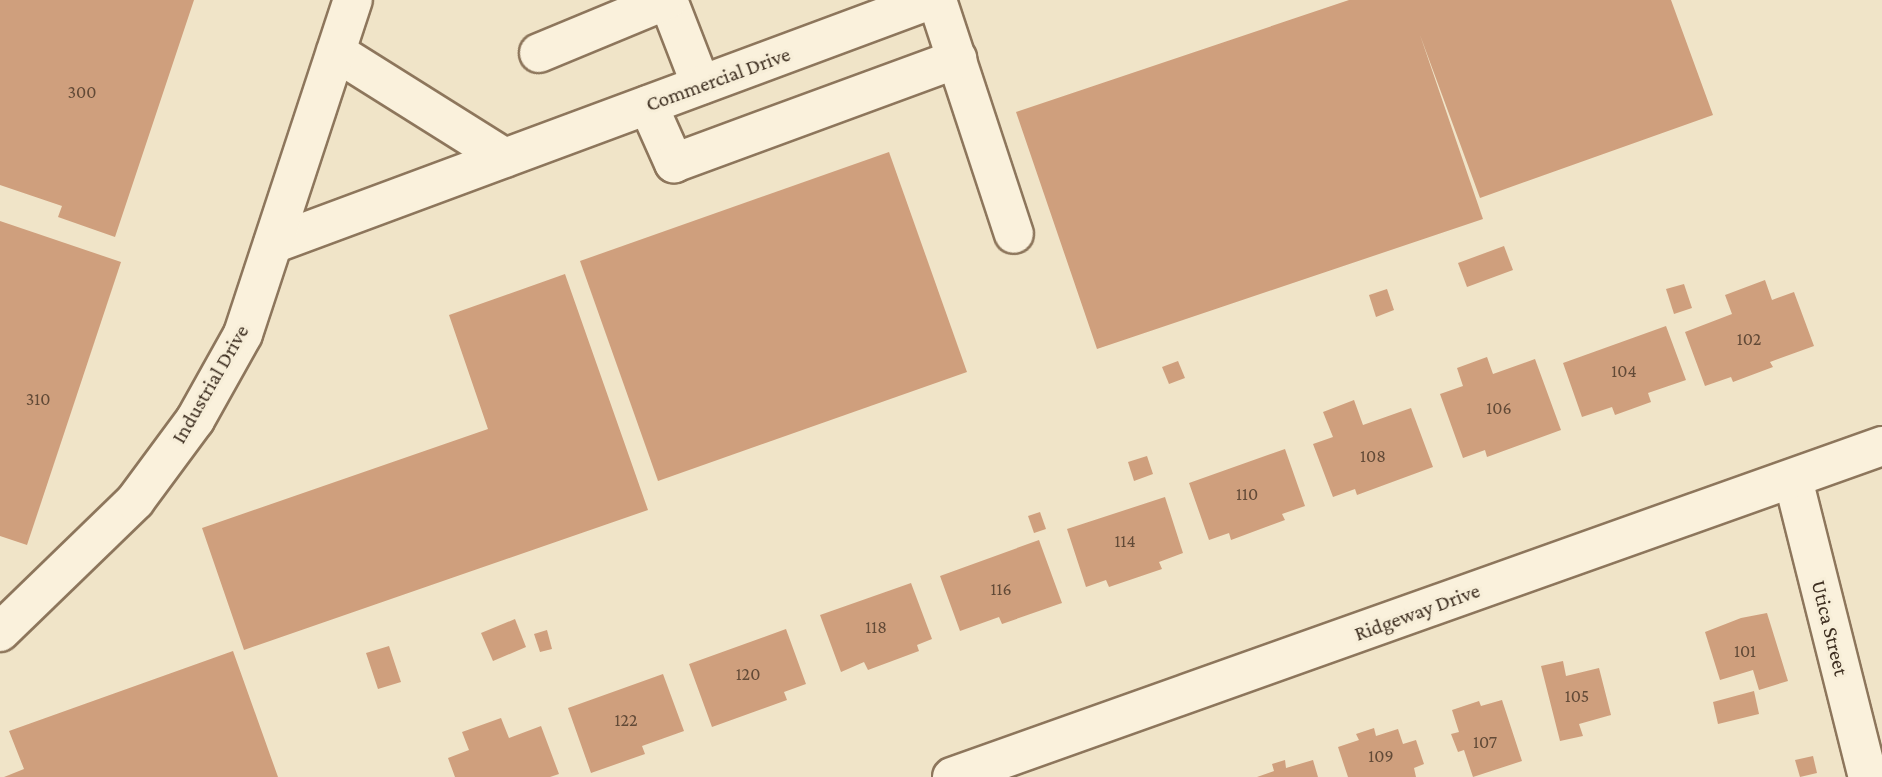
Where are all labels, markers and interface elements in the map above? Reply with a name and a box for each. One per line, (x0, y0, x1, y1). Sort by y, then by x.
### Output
street label: Commercial Drive (642, 41, 794, 117)
house number: 300 (68, 81, 96, 103)
street label: Industrial Drive (166, 320, 254, 448)
house number: 102 (1737, 328, 1761, 350)
house number: 104 (1611, 360, 1637, 382)
house number: 310 (26, 388, 50, 410)
house number: 106 (1486, 397, 1512, 419)
house number: 108 (1360, 445, 1386, 467)
house number: 110 (1236, 483, 1258, 505)
house number: 114 (1114, 530, 1136, 552)
house number: 116 (990, 578, 1012, 600)
street label: Ridgeway Drive (1351, 578, 1483, 646)
street label: Utica Street (1806, 578, 1854, 678)
house number: 118 (865, 616, 887, 638)
house number: 101 (1734, 640, 1756, 662)
house number: 120 (736, 663, 760, 685)
house number: 105 (1565, 685, 1589, 707)
house number: 122 (614, 709, 638, 731)
house number: 107 (1473, 731, 1497, 753)
house number: 109 (1368, 745, 1394, 767)

